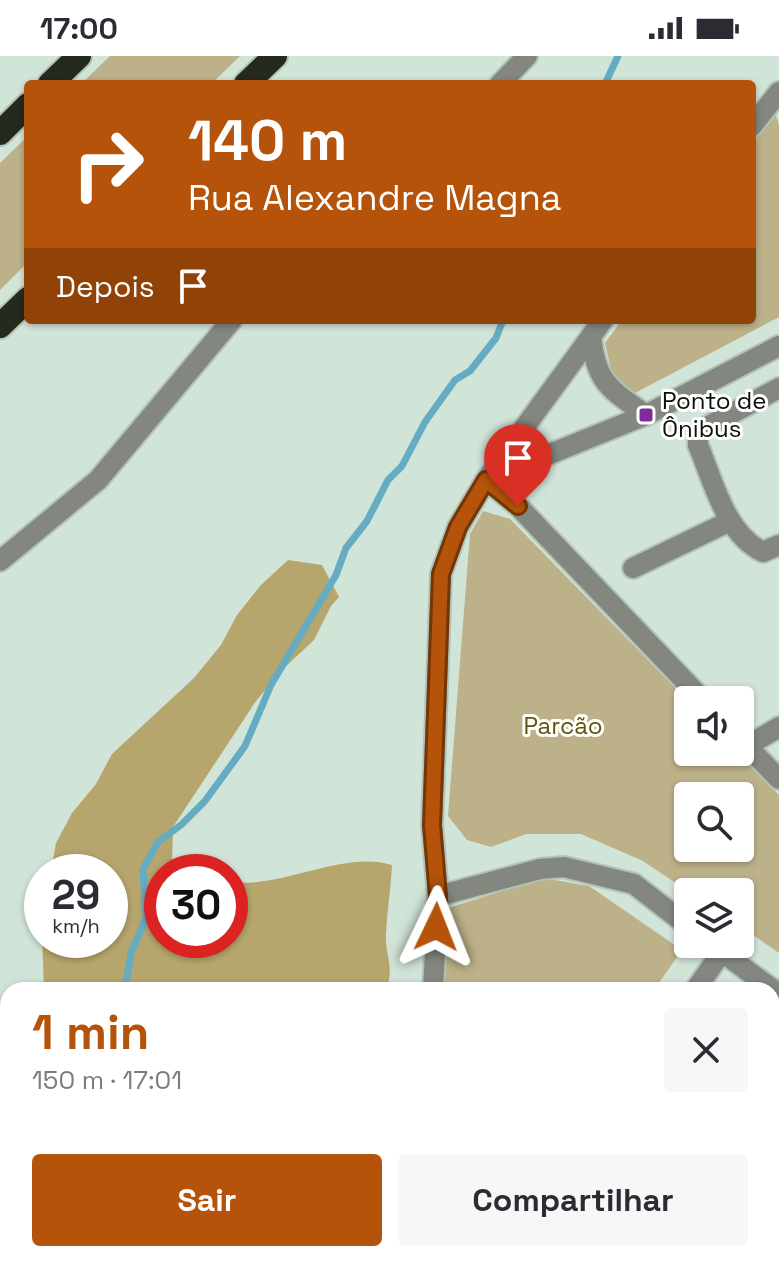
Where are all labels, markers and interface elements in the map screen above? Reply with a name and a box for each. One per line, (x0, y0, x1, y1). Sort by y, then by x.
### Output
text: 17:00 (40, 9, 118, 48)
text: 140 m (188, 105, 347, 176)
icon: right (56, 112, 160, 216)
text: Rua Alexandre Magna (188, 175, 561, 221)
icon: arrive (171, 264, 215, 308)
text: Depois (56, 267, 155, 306)
place label: Ponto de Ônibus (662, 385, 767, 444)
marker: Ponto de Ônibus (637, 406, 655, 424)
pin (484, 424, 552, 506)
icon: arrive (496, 436, 540, 480)
map controls (674, 686, 754, 958)
button: sound (674, 686, 754, 766)
park label: Parcão (523, 710, 603, 741)
button: search (674, 782, 754, 862)
speed limit sign: 30 (144, 854, 248, 958)
text: 29 (52, 870, 100, 921)
button: layers (674, 878, 754, 958)
position arrow (394, 885, 478, 969)
text: km/h (52, 913, 100, 939)
text: 1 min (32, 1002, 149, 1063)
button: close (664, 1008, 748, 1092)
text: 150 m · 17:01 (32, 1063, 182, 1097)
button: Sair (32, 1154, 382, 1246)
button: Compartilhar (398, 1154, 748, 1246)

